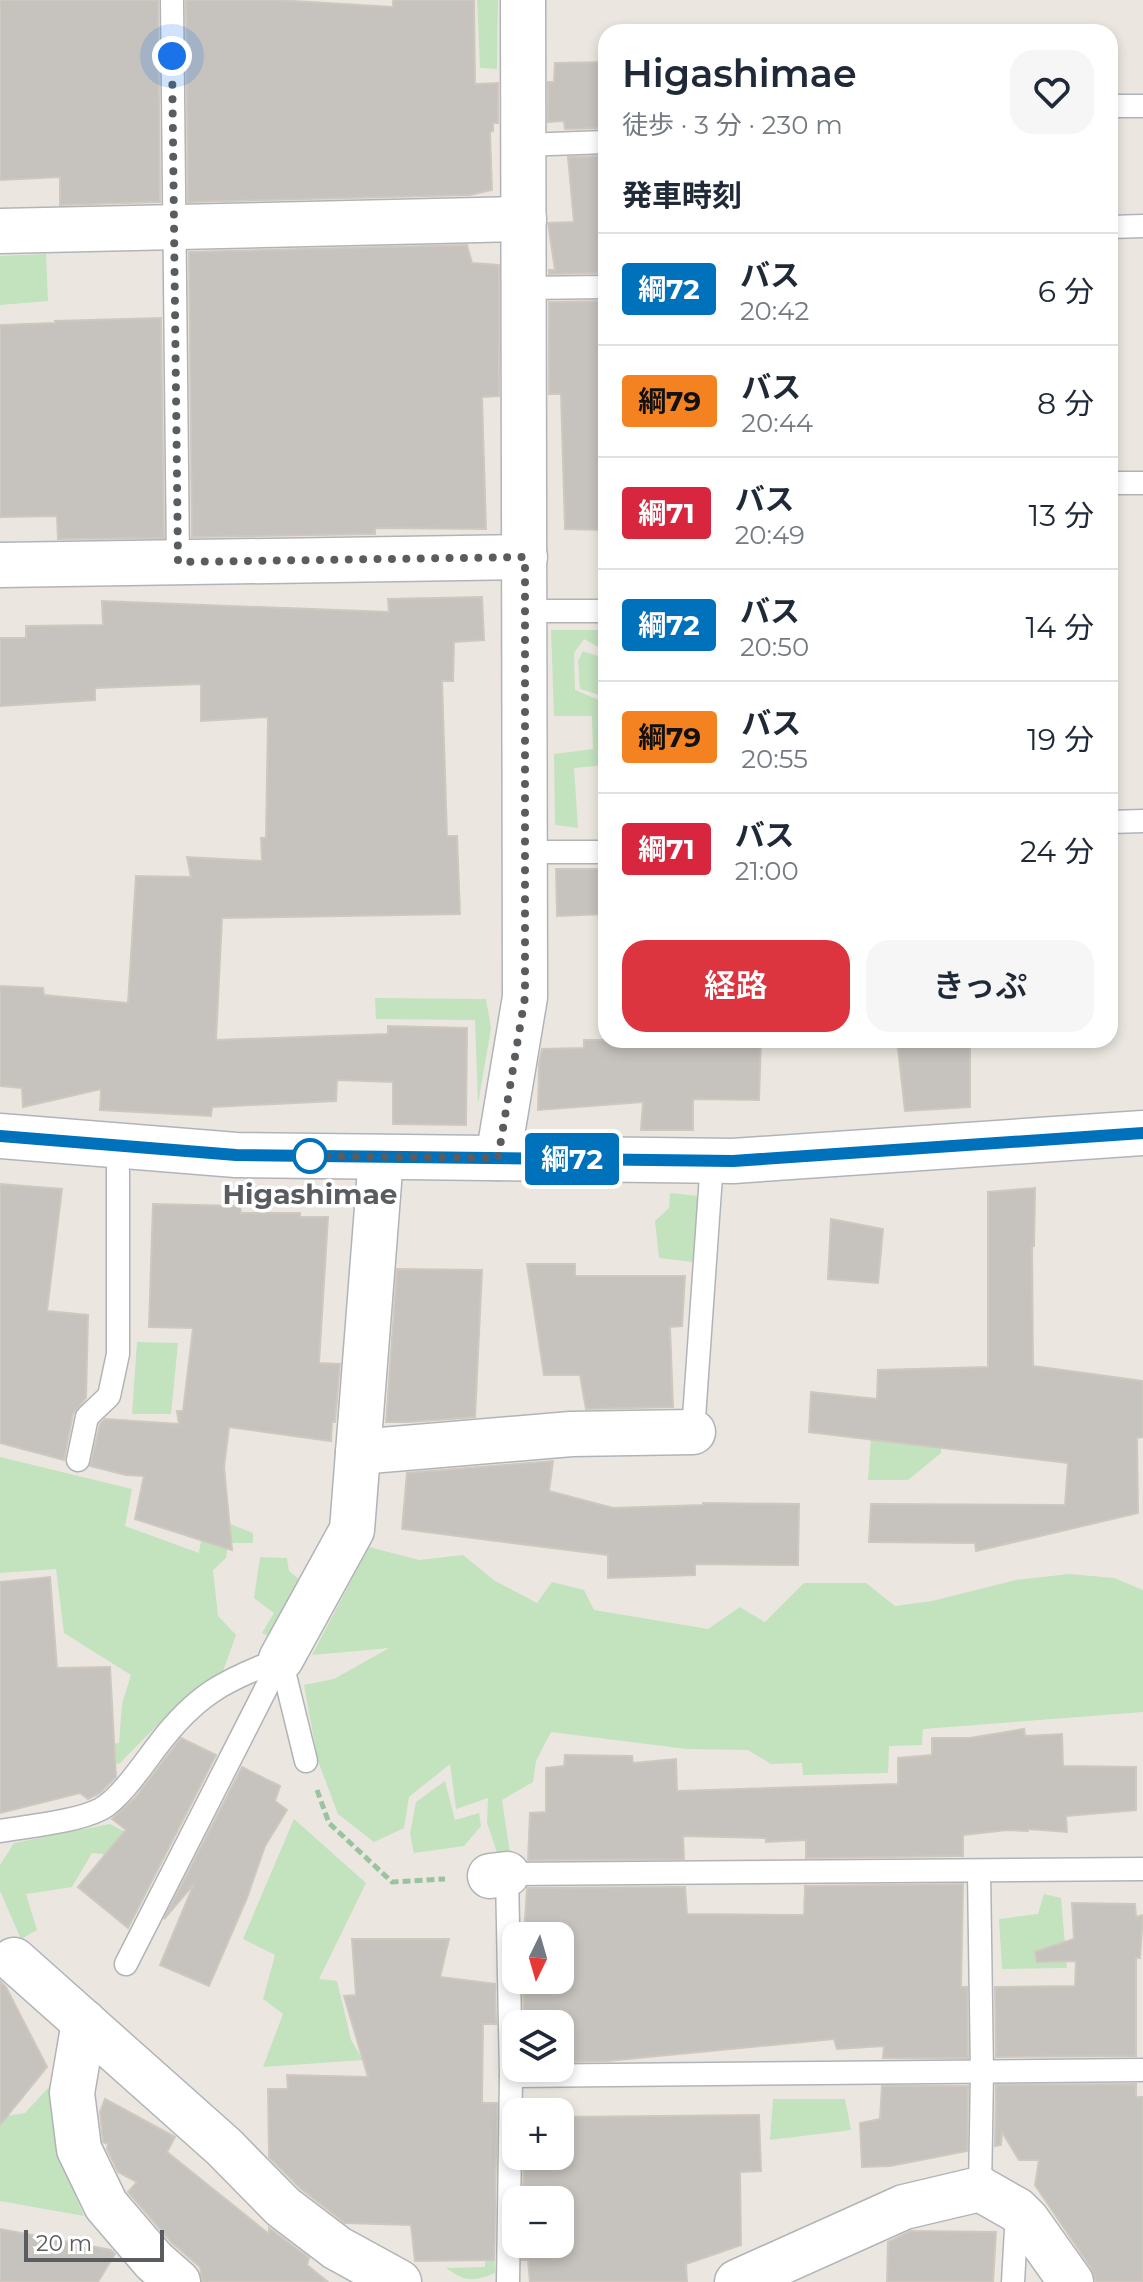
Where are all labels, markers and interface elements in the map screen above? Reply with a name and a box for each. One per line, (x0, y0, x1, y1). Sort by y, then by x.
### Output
your location (152, 36, 192, 76)
text: Higashimae (622, 50, 857, 97)
button: heart (1010, 50, 1094, 134)
text: 徒歩 · 3 分 · 230 m (622, 109, 843, 141)
text: 発車時刻 (622, 177, 742, 214)
text: バス (740, 257, 800, 294)
text: 綱72 (638, 272, 700, 306)
text: 6 分 (1038, 273, 1094, 310)
text: 20:42 (740, 295, 809, 327)
text: バス (741, 369, 801, 406)
text: 綱79 (638, 384, 701, 418)
text: 8 分 (1037, 385, 1094, 422)
text: 20:44 (741, 407, 813, 439)
text: バス (735, 481, 795, 518)
text: 綱71 (638, 496, 695, 530)
text: 13 分 (1028, 497, 1094, 534)
text: 20:49 (735, 519, 805, 551)
text: バス (740, 593, 800, 630)
text: 綱72 (638, 608, 700, 642)
text: 14 分 (1025, 609, 1094, 646)
text: 20:50 (740, 631, 809, 663)
text: バス (741, 705, 801, 742)
text: 綱79 (638, 720, 701, 754)
text: 19 分 (1027, 721, 1094, 758)
text: 20:55 (741, 743, 808, 775)
text: バス (735, 817, 795, 854)
text: 綱71 (638, 832, 695, 866)
text: 24 分 (1020, 833, 1094, 870)
text: 21:00 (735, 855, 799, 887)
button: 経路 (622, 940, 850, 1032)
button: きっぷ (866, 940, 1094, 1032)
line badge: 綱72 (526, 1133, 618, 1185)
marker: Higashimae (293, 1139, 327, 1173)
text: 綱72 (541, 1142, 603, 1176)
place label: Higashimae (223, 1177, 398, 1211)
north arrow (502, 1922, 574, 1994)
map controls (502, 1922, 574, 2258)
button: layers (502, 2010, 574, 2082)
button: + (502, 2098, 574, 2170)
button: − (502, 2186, 574, 2258)
scale bar (24, 2226, 164, 2262)
text: 20 m (36, 2230, 92, 2257)

